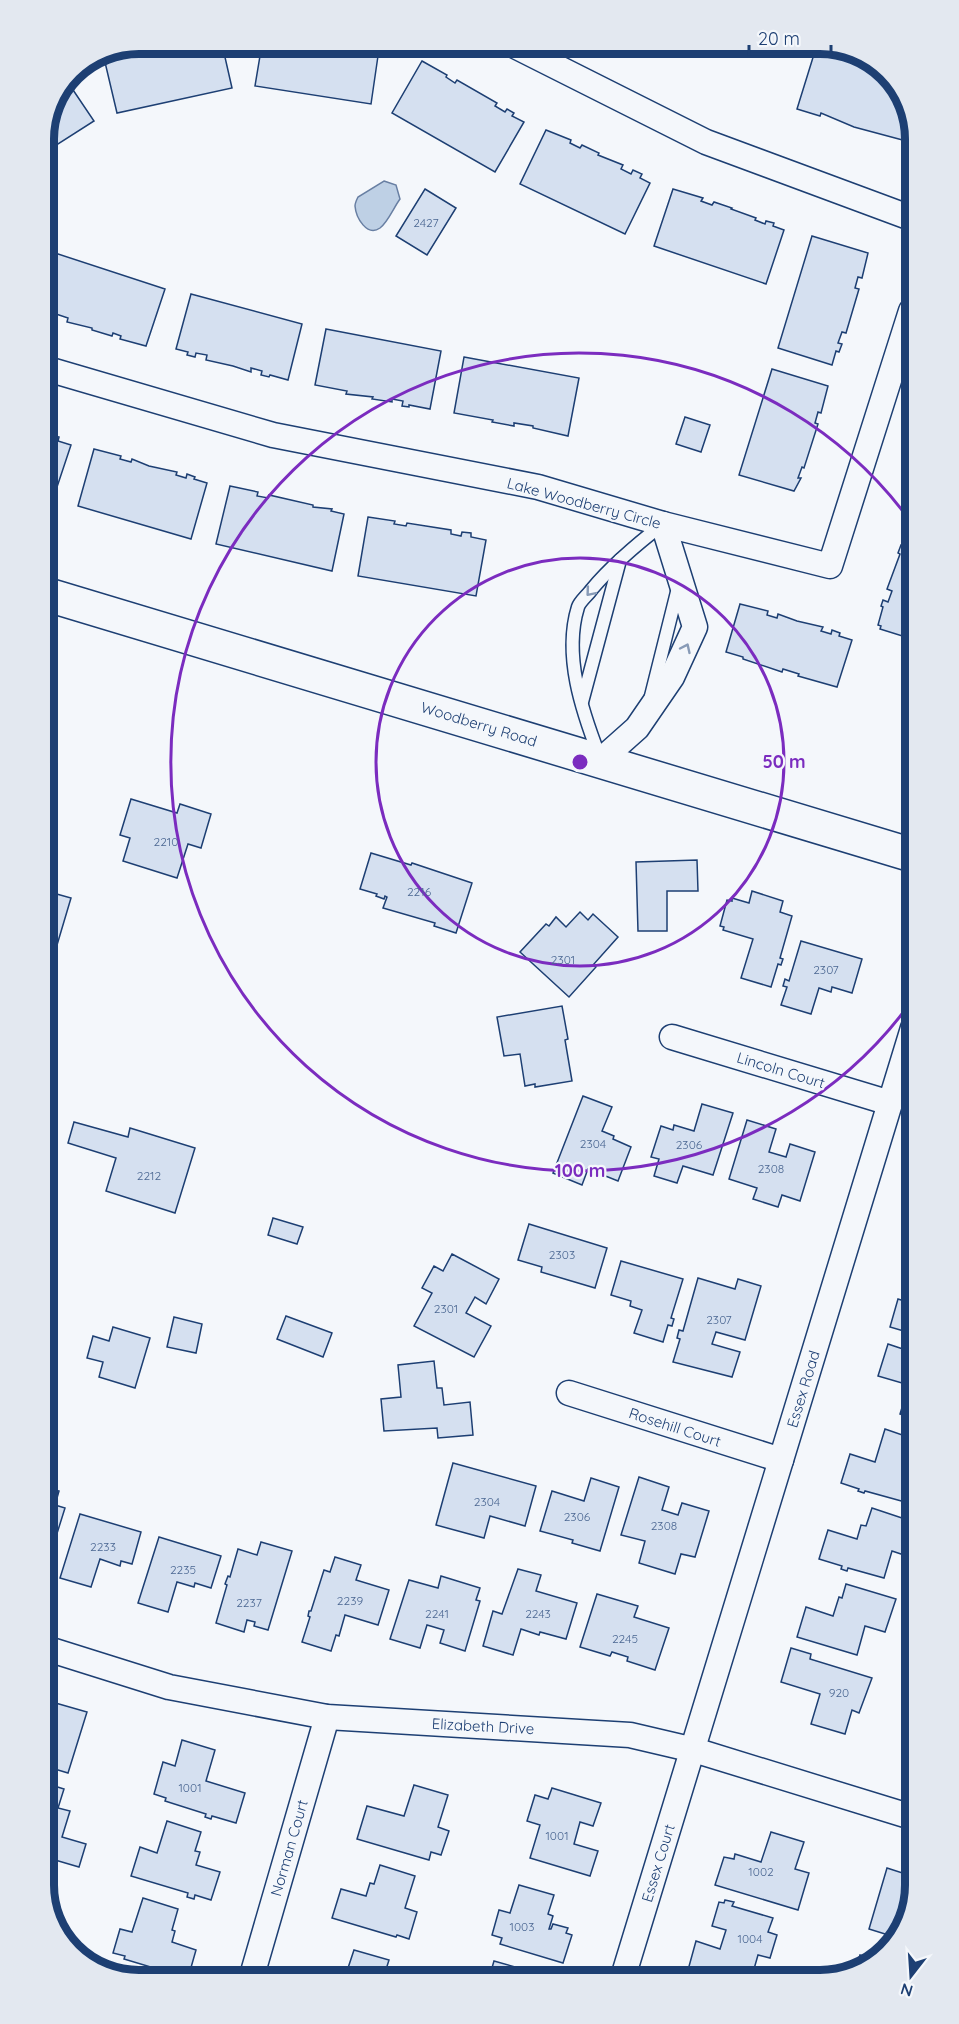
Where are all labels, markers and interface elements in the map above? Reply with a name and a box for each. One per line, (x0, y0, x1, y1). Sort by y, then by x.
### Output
scale bar (749, 18, 832, 56)
text: 20 m (758, 27, 800, 50)
house number: 2427 (413, 215, 439, 230)
street label: Lake Woodberry Circle (505, 473, 663, 533)
one-way arrow (586, 585, 597, 596)
one-way arrow (678, 643, 690, 654)
street label: Woodberry Road (419, 697, 539, 751)
text: 50 m (762, 750, 806, 773)
centre of rings (570, 752, 590, 772)
house number: 2210 (154, 834, 178, 849)
house number: 2216 (407, 884, 432, 899)
house number: 2301 (551, 952, 575, 967)
house number: 2307 (813, 962, 839, 977)
street label: Lincoln Court (735, 1048, 827, 1092)
house number: 2304 (580, 1136, 606, 1151)
house number: 2306 (676, 1137, 703, 1152)
text: 100 m (555, 1159, 605, 1182)
house number: 2308 (758, 1161, 784, 1176)
house number: 2212 (137, 1168, 162, 1183)
house number: 2303 (549, 1247, 575, 1262)
house number: 2301 (434, 1301, 458, 1316)
house number: 2307 (706, 1312, 732, 1327)
street label: Essex Road (782, 1348, 824, 1430)
street label: Rosehill Court (627, 1403, 723, 1451)
house number: 2304 (474, 1494, 500, 1509)
house number: 2306 (564, 1509, 591, 1524)
house number: 2308 (651, 1518, 677, 1533)
house number: 2233 (90, 1539, 116, 1554)
house number: 2235 (170, 1562, 196, 1577)
house number: 2239 (337, 1593, 363, 1608)
house number: 2237 (236, 1595, 262, 1610)
house number: 2241 (425, 1606, 449, 1621)
house number: 2243 (525, 1606, 551, 1621)
house number: 2245 (612, 1631, 638, 1646)
house number: 920 (829, 1685, 849, 1700)
street label: Elizabeth Drive (431, 1714, 535, 1738)
house number: 1001 (178, 1780, 202, 1795)
street label: Norman Court (266, 1798, 312, 1898)
street label: Essex Court (637, 1822, 679, 1904)
house number: 1001 (545, 1828, 569, 1843)
house number: 1002 (748, 1864, 774, 1879)
house number: 1003 (509, 1919, 535, 1934)
house number: 1004 (737, 1931, 763, 1946)
north arrow (881, 1946, 941, 2006)
text: N (898, 1979, 915, 2002)

